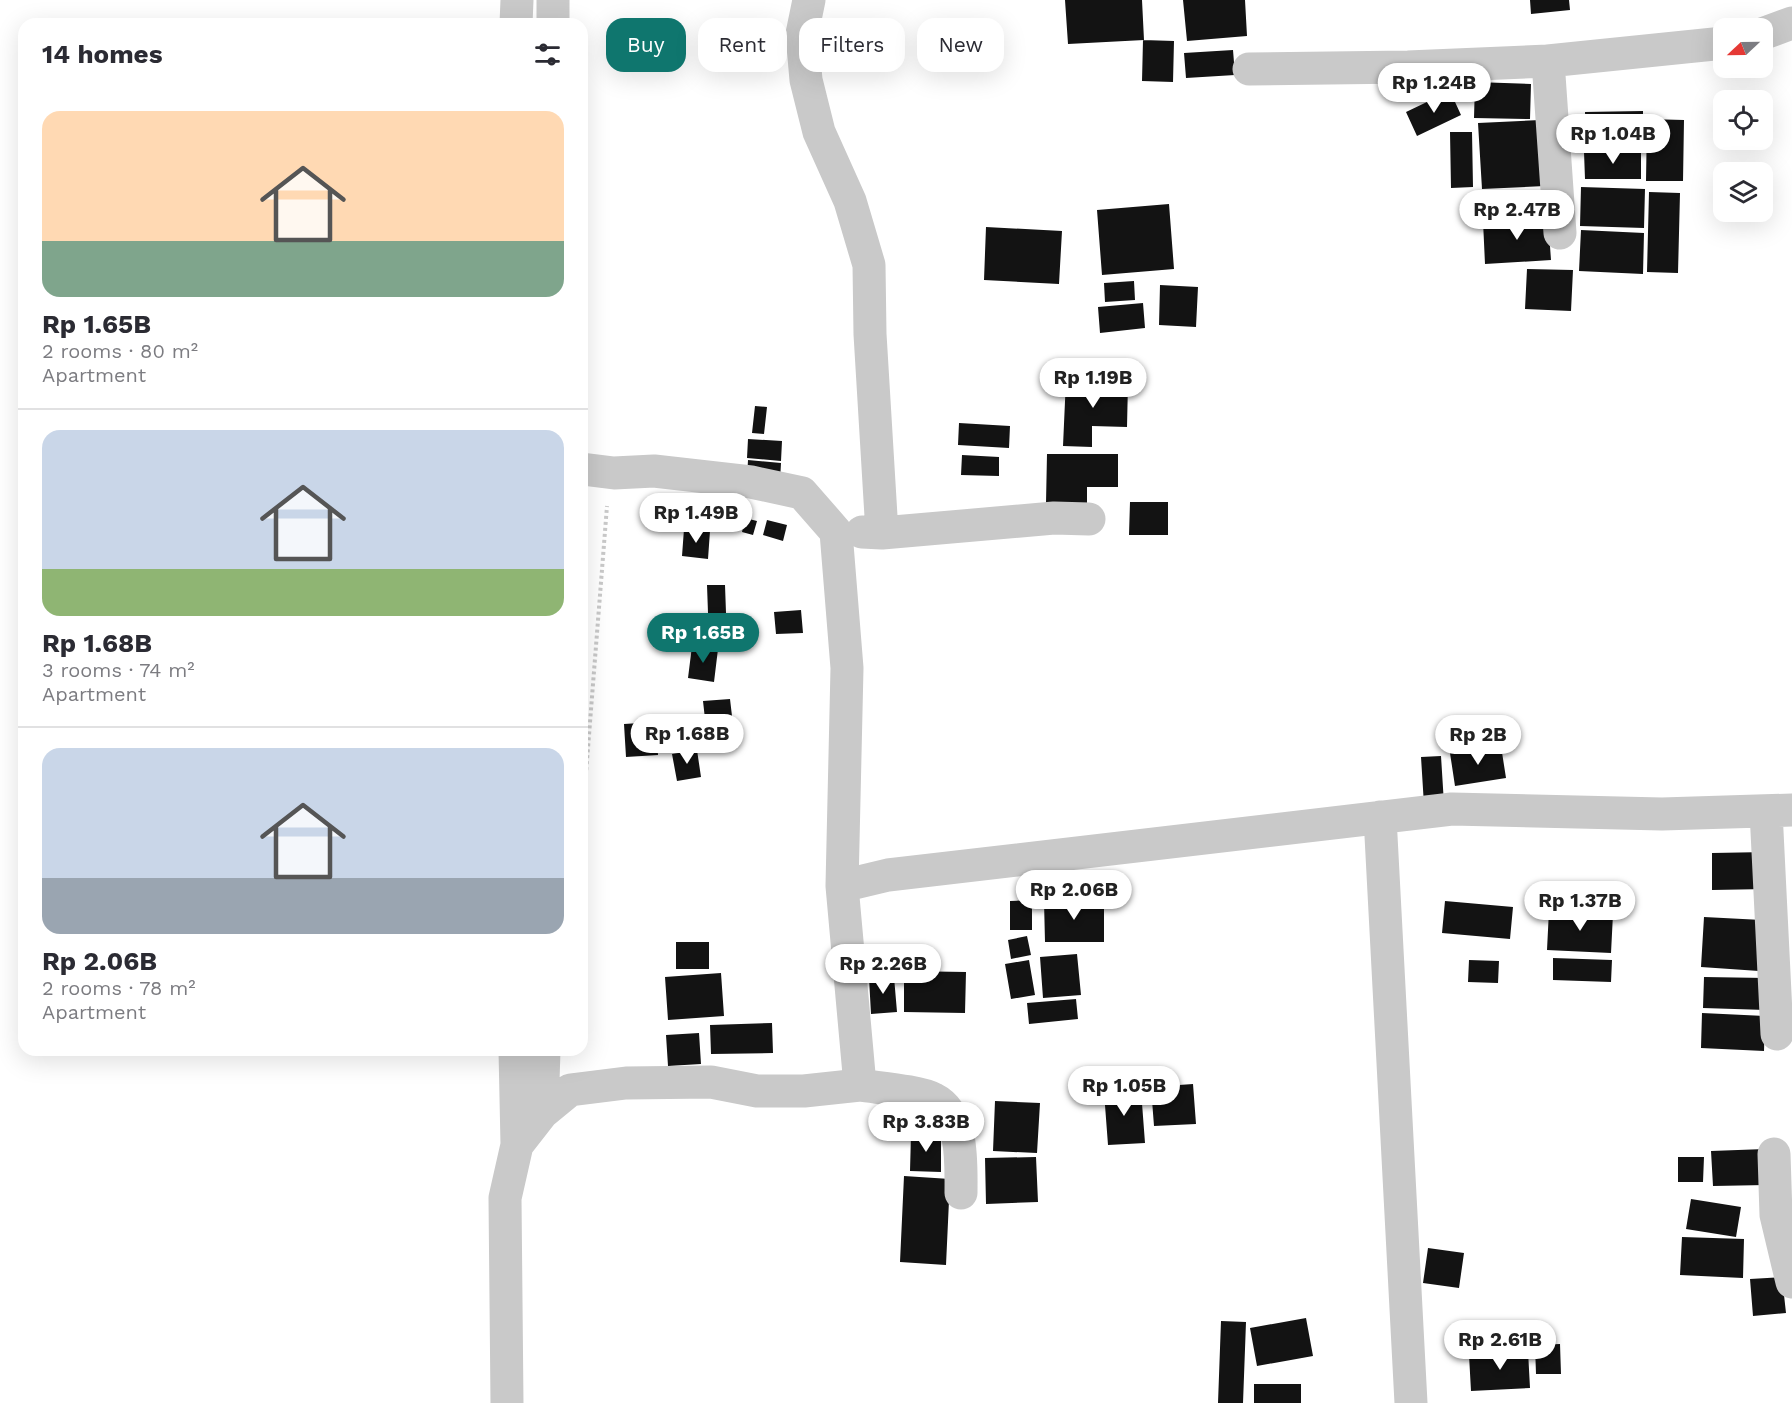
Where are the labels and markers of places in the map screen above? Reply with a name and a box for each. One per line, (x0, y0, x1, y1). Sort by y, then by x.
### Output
pin: Rp 1.24B (1372, 63, 1496, 114)
pin: Rp 1.04B (1551, 114, 1675, 165)
pin: Rp 2.47B (1455, 190, 1579, 241)
pin: Rp 1.19B (1031, 358, 1155, 409)
pin: Rp 1.49B (634, 493, 758, 544)
pin: Rp 1.65B (641, 613, 765, 664)
pin: Rp 1.68B (625, 714, 749, 765)
pin: Rp 2B (1436, 715, 1520, 766)
pin: Rp 2.06B (1012, 870, 1136, 921)
pin: Rp 1.37B (1518, 881, 1642, 932)
pin: Rp 2.26B (821, 944, 945, 995)
pin: Rp 1.05B (1062, 1066, 1186, 1117)
pin: Rp 3.83B (864, 1102, 988, 1153)
pin: Rp 2.61B (1438, 1320, 1562, 1371)

